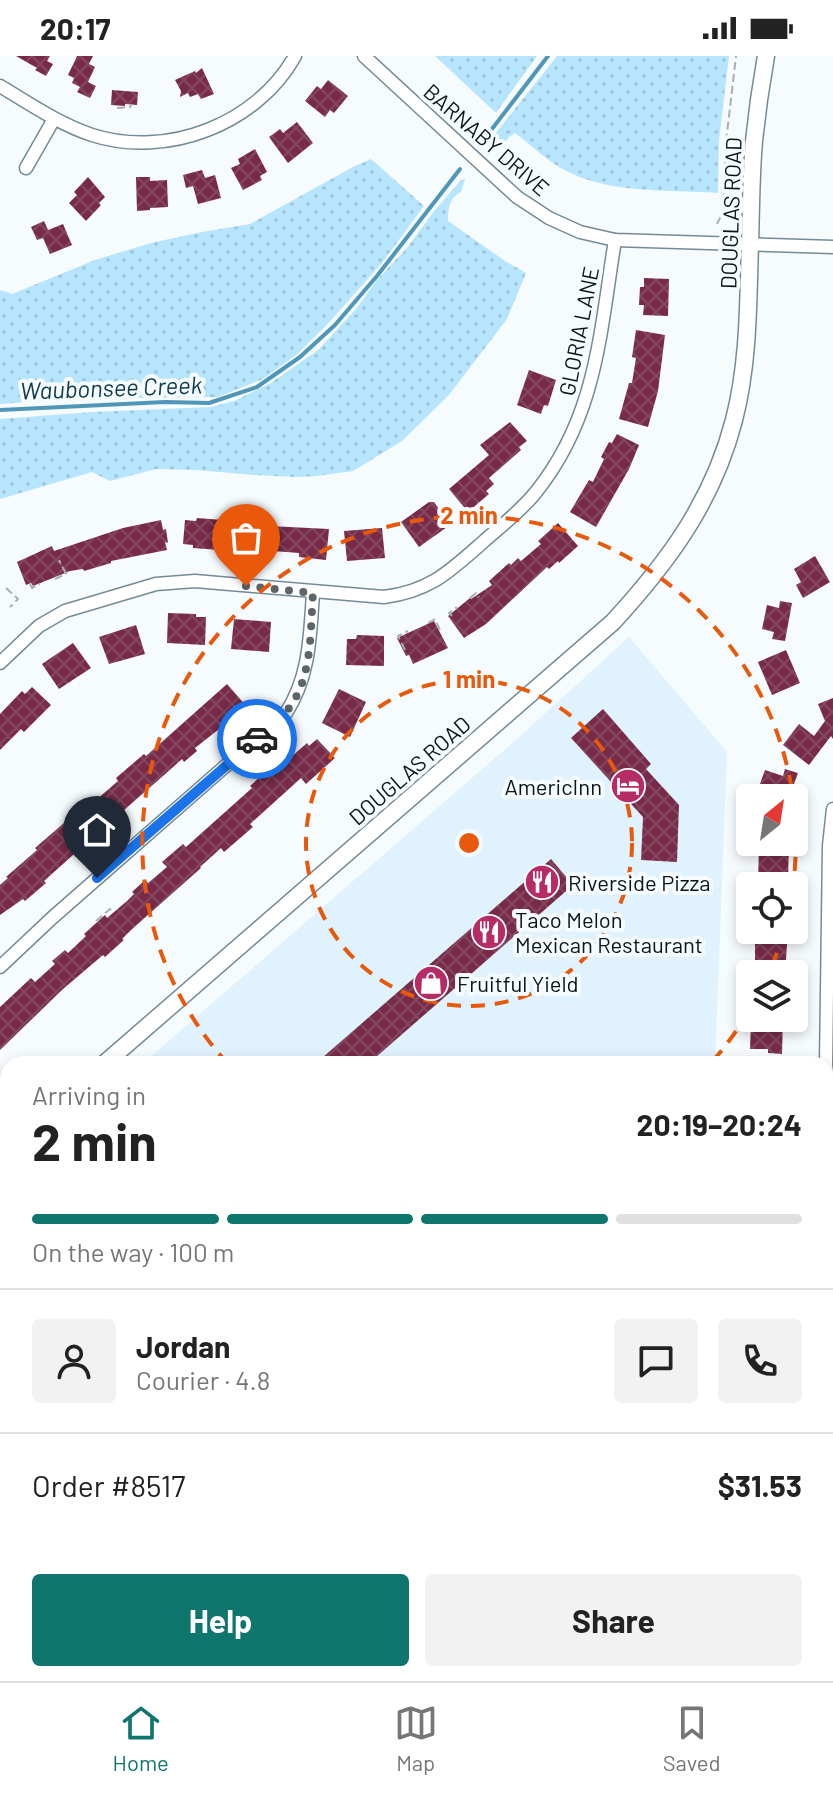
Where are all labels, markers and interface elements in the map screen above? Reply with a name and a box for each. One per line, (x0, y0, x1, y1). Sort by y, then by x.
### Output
text: 20:17 (40, 10, 110, 46)
street label: BARNABY DRIVE (419, 78, 555, 200)
street label: DOUGLAS ROAD (714, 137, 746, 289)
street label: GLORIA LANE (553, 264, 603, 398)
water label: Waubonsee Creek (20, 369, 203, 405)
text: 2 min (440, 500, 498, 529)
pin (212, 504, 280, 586)
icon: bag (224, 516, 268, 560)
text: 1 min (443, 664, 495, 693)
courier (217, 699, 297, 779)
street label: DOUGLAS ROAD (343, 710, 475, 830)
icon: car (235, 717, 279, 761)
hotel icon: AmericInn (609, 767, 647, 805)
place label: AmericInn (504, 773, 602, 799)
north arrow (736, 784, 808, 856)
map controls (736, 784, 808, 1032)
pin (63, 796, 131, 878)
icon: home (75, 808, 119, 852)
centre of rings (455, 829, 483, 857)
restaurant icon: Riverside Pizza (523, 863, 561, 901)
place label: Riverside Pizza (568, 869, 711, 895)
button: locate (736, 872, 808, 944)
place label: Taco Melon Mexican Restaurant (515, 906, 703, 957)
restaurant icon: Taco Melon Mexican Restaurant (470, 913, 508, 951)
button: layers (736, 960, 808, 1032)
shop icon: Fruitful Yield (412, 964, 450, 1002)
place label: Fruitful Yield (457, 970, 579, 996)
text: Arriving in (32, 1079, 146, 1110)
text: 20:19–20:24 (637, 1106, 802, 1142)
text: 2 min (32, 1109, 157, 1171)
text: On the way · 100 m (32, 1236, 234, 1267)
button: person (32, 1319, 116, 1403)
button: chat (614, 1319, 698, 1403)
button: phone (718, 1319, 802, 1403)
text: Jordan (136, 1328, 231, 1364)
text: Courier · 4.8 (136, 1364, 270, 1395)
text: Order #8517 (32, 1467, 185, 1503)
text: $31.53 (718, 1467, 802, 1503)
button: Help (32, 1574, 409, 1666)
button: Share (425, 1574, 802, 1666)
tab: Home (113, 1701, 169, 1775)
tab: Map (394, 1701, 438, 1775)
tab: Saved (663, 1701, 720, 1775)

